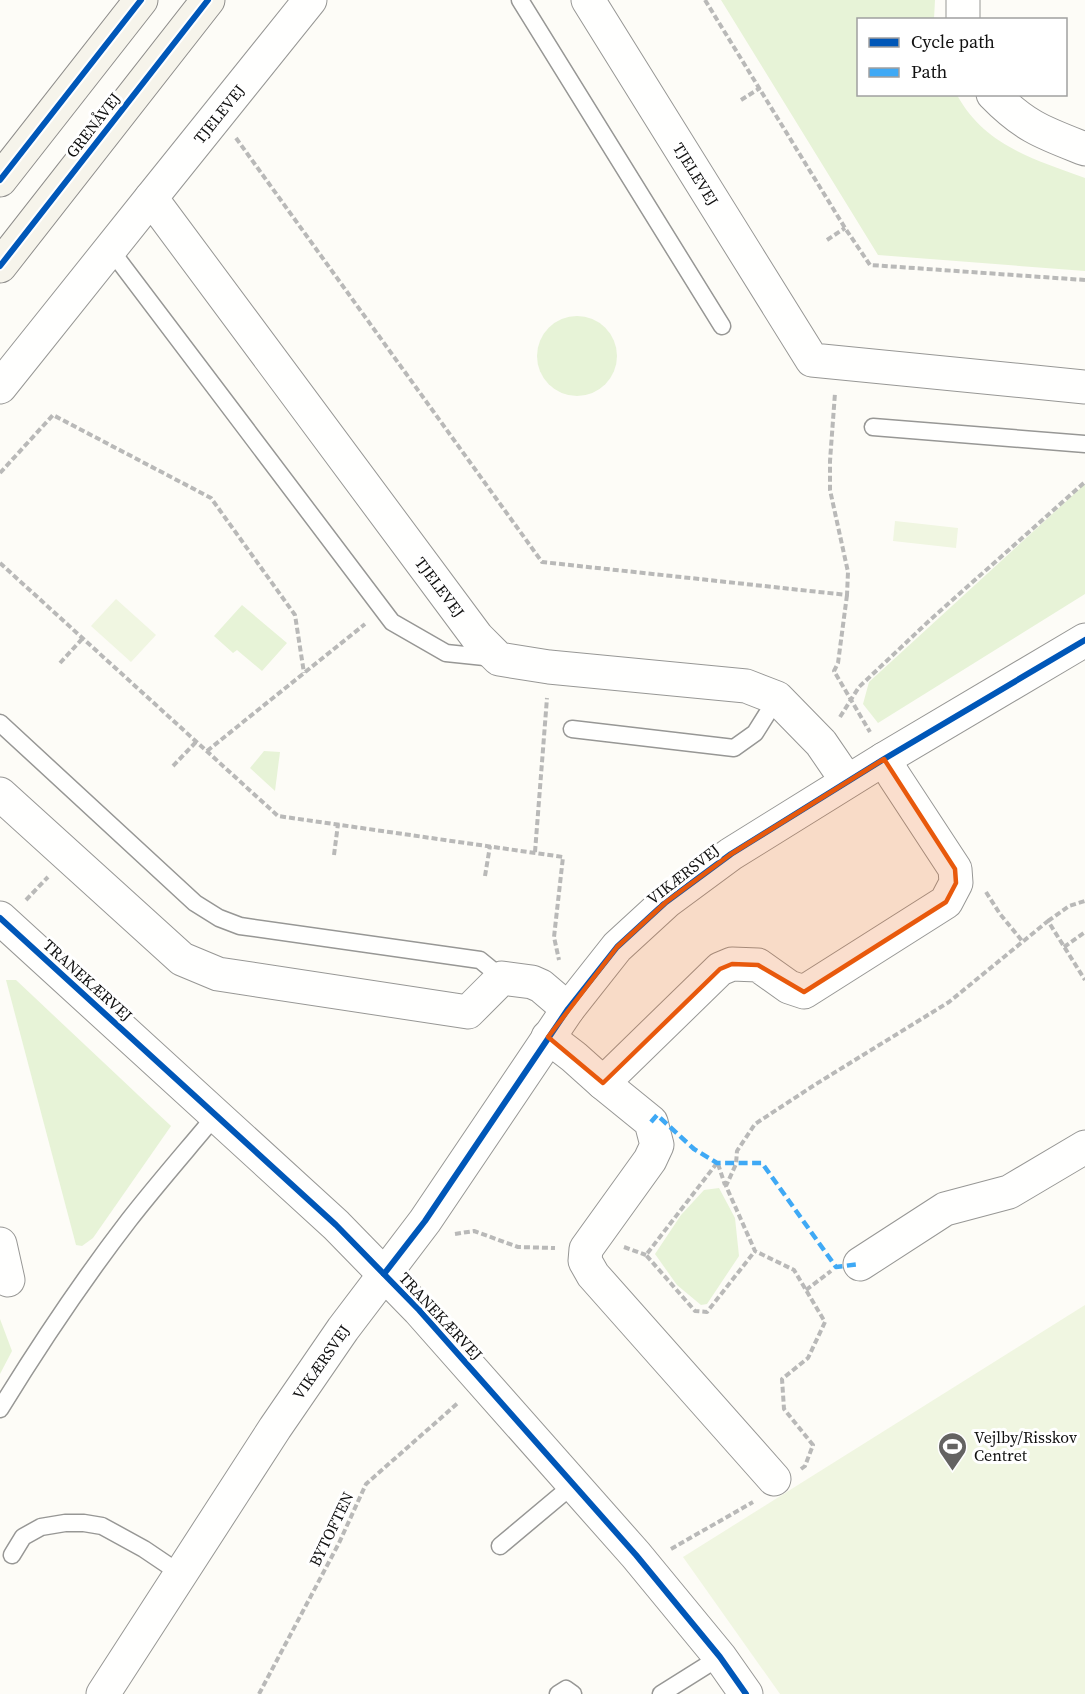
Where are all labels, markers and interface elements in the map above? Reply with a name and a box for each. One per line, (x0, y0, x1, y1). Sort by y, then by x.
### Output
legend (857, 18, 1067, 96)
text: Cycle path (911, 29, 995, 54)
text: Path (911, 59, 948, 84)
street label: TJELEVEJ (188, 80, 250, 148)
street label: GRENÅVEJ (61, 88, 125, 162)
street label: TJELEVEJ (668, 138, 724, 210)
street label: TJELEVEJ (410, 552, 470, 622)
street label: VIKÆRSVEJ (642, 839, 724, 909)
street label: TRANEKÆRVEJ (39, 934, 137, 1026)
street label: TRANEKÆRVEJ (394, 1267, 488, 1365)
street label: VIKÆRSVEJ (287, 1320, 355, 1404)
place label: Vejlby/Risskov Centret (974, 1426, 1077, 1466)
sports icon: Vejlby/Risskov Centret (937, 1430, 969, 1472)
street label: BYTOFTEN (304, 1488, 359, 1570)

